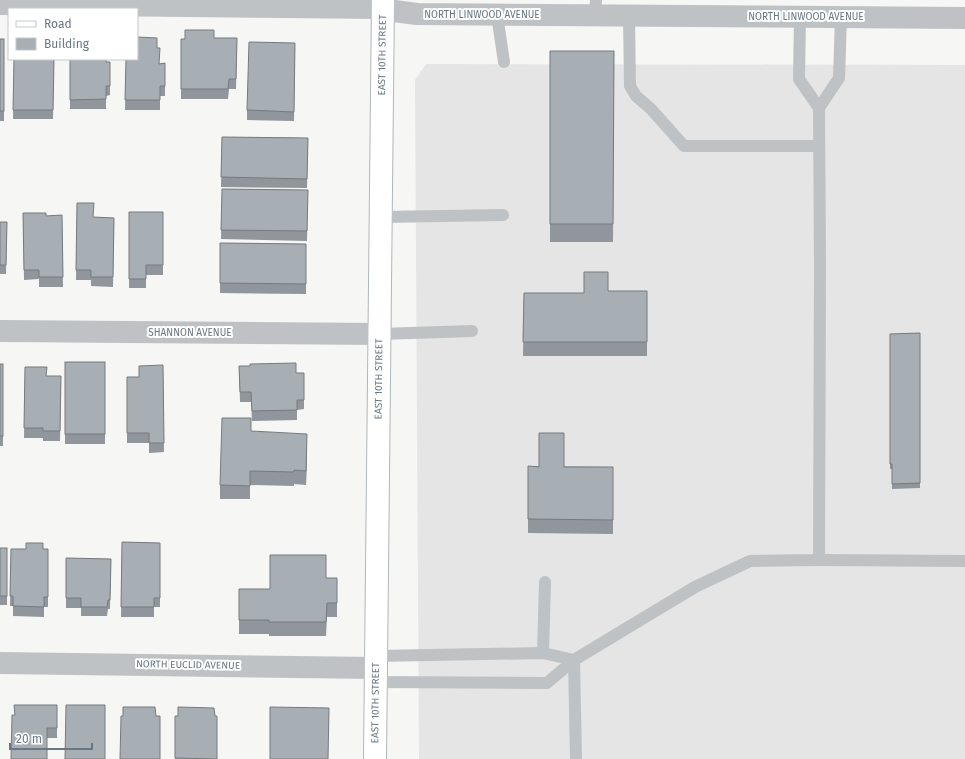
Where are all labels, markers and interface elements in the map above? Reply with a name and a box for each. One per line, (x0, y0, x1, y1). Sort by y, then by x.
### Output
legend (8, 8, 138, 60)
street label: NORTH LINWOOD AVENUE (424, 9, 540, 21)
street label: NORTH LINWOOD AVENUE (748, 11, 864, 23)
street label: EAST 10TH STREET (376, 14, 389, 95)
text: Road (44, 17, 72, 31)
text: Building (44, 37, 90, 51)
street label: SHANNON AVENUE (148, 327, 232, 339)
street label: EAST 10TH STREET (373, 338, 385, 419)
street label: NORTH EUCLID AVENUE (136, 658, 240, 672)
street label: EAST 10TH STREET (369, 662, 382, 743)
scale bar (10, 725, 92, 751)
text: 20 m (16, 732, 42, 746)

